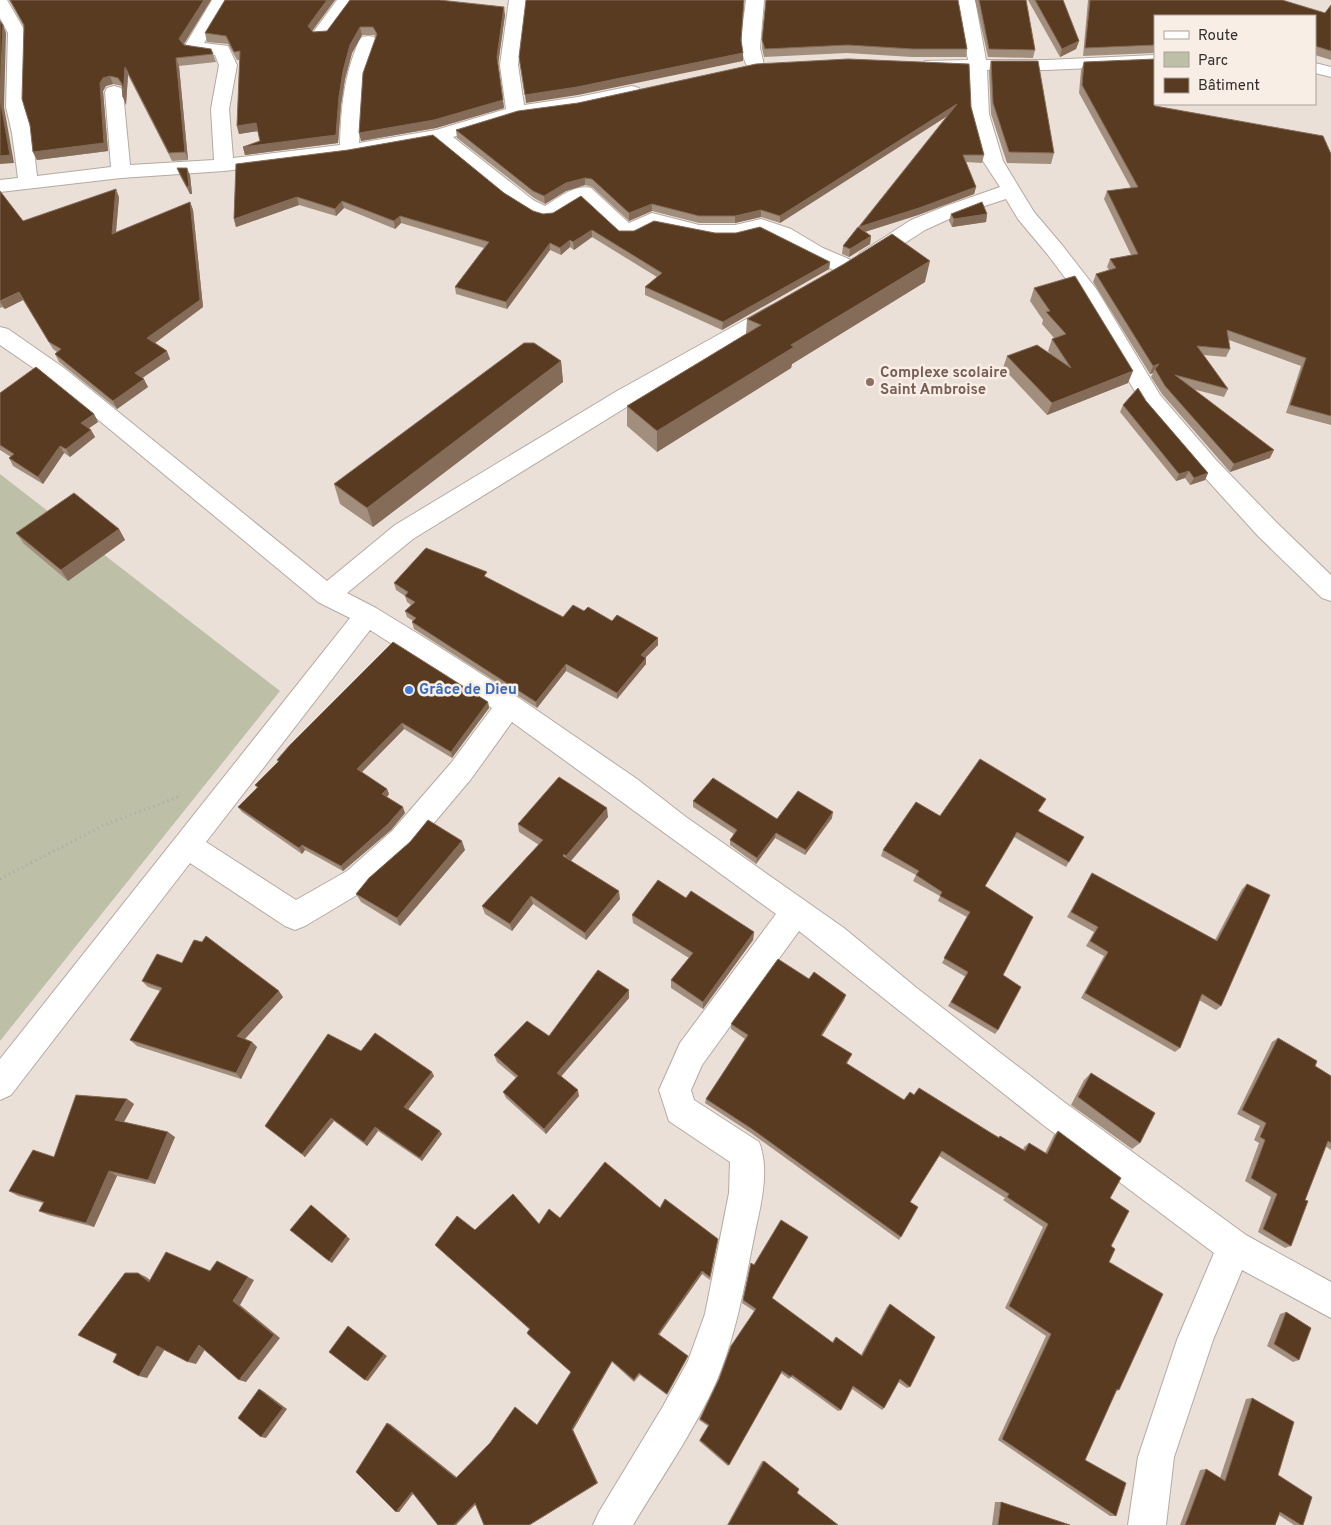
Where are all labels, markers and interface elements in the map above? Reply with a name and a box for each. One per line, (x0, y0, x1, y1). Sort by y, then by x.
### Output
legend (1154, 15, 1316, 105)
text: Route (1198, 27, 1238, 46)
text: Parc (1198, 52, 1228, 71)
text: Bâtiment (1198, 77, 1260, 96)
place label: Complexe scolaire Saint Ambroise (880, 364, 1008, 400)
marker: Complexe scolaire Saint Ambroise (864, 376, 876, 388)
place label: Grâce de Dieu (419, 681, 517, 700)
marker: Grâce de Dieu (403, 684, 415, 696)

